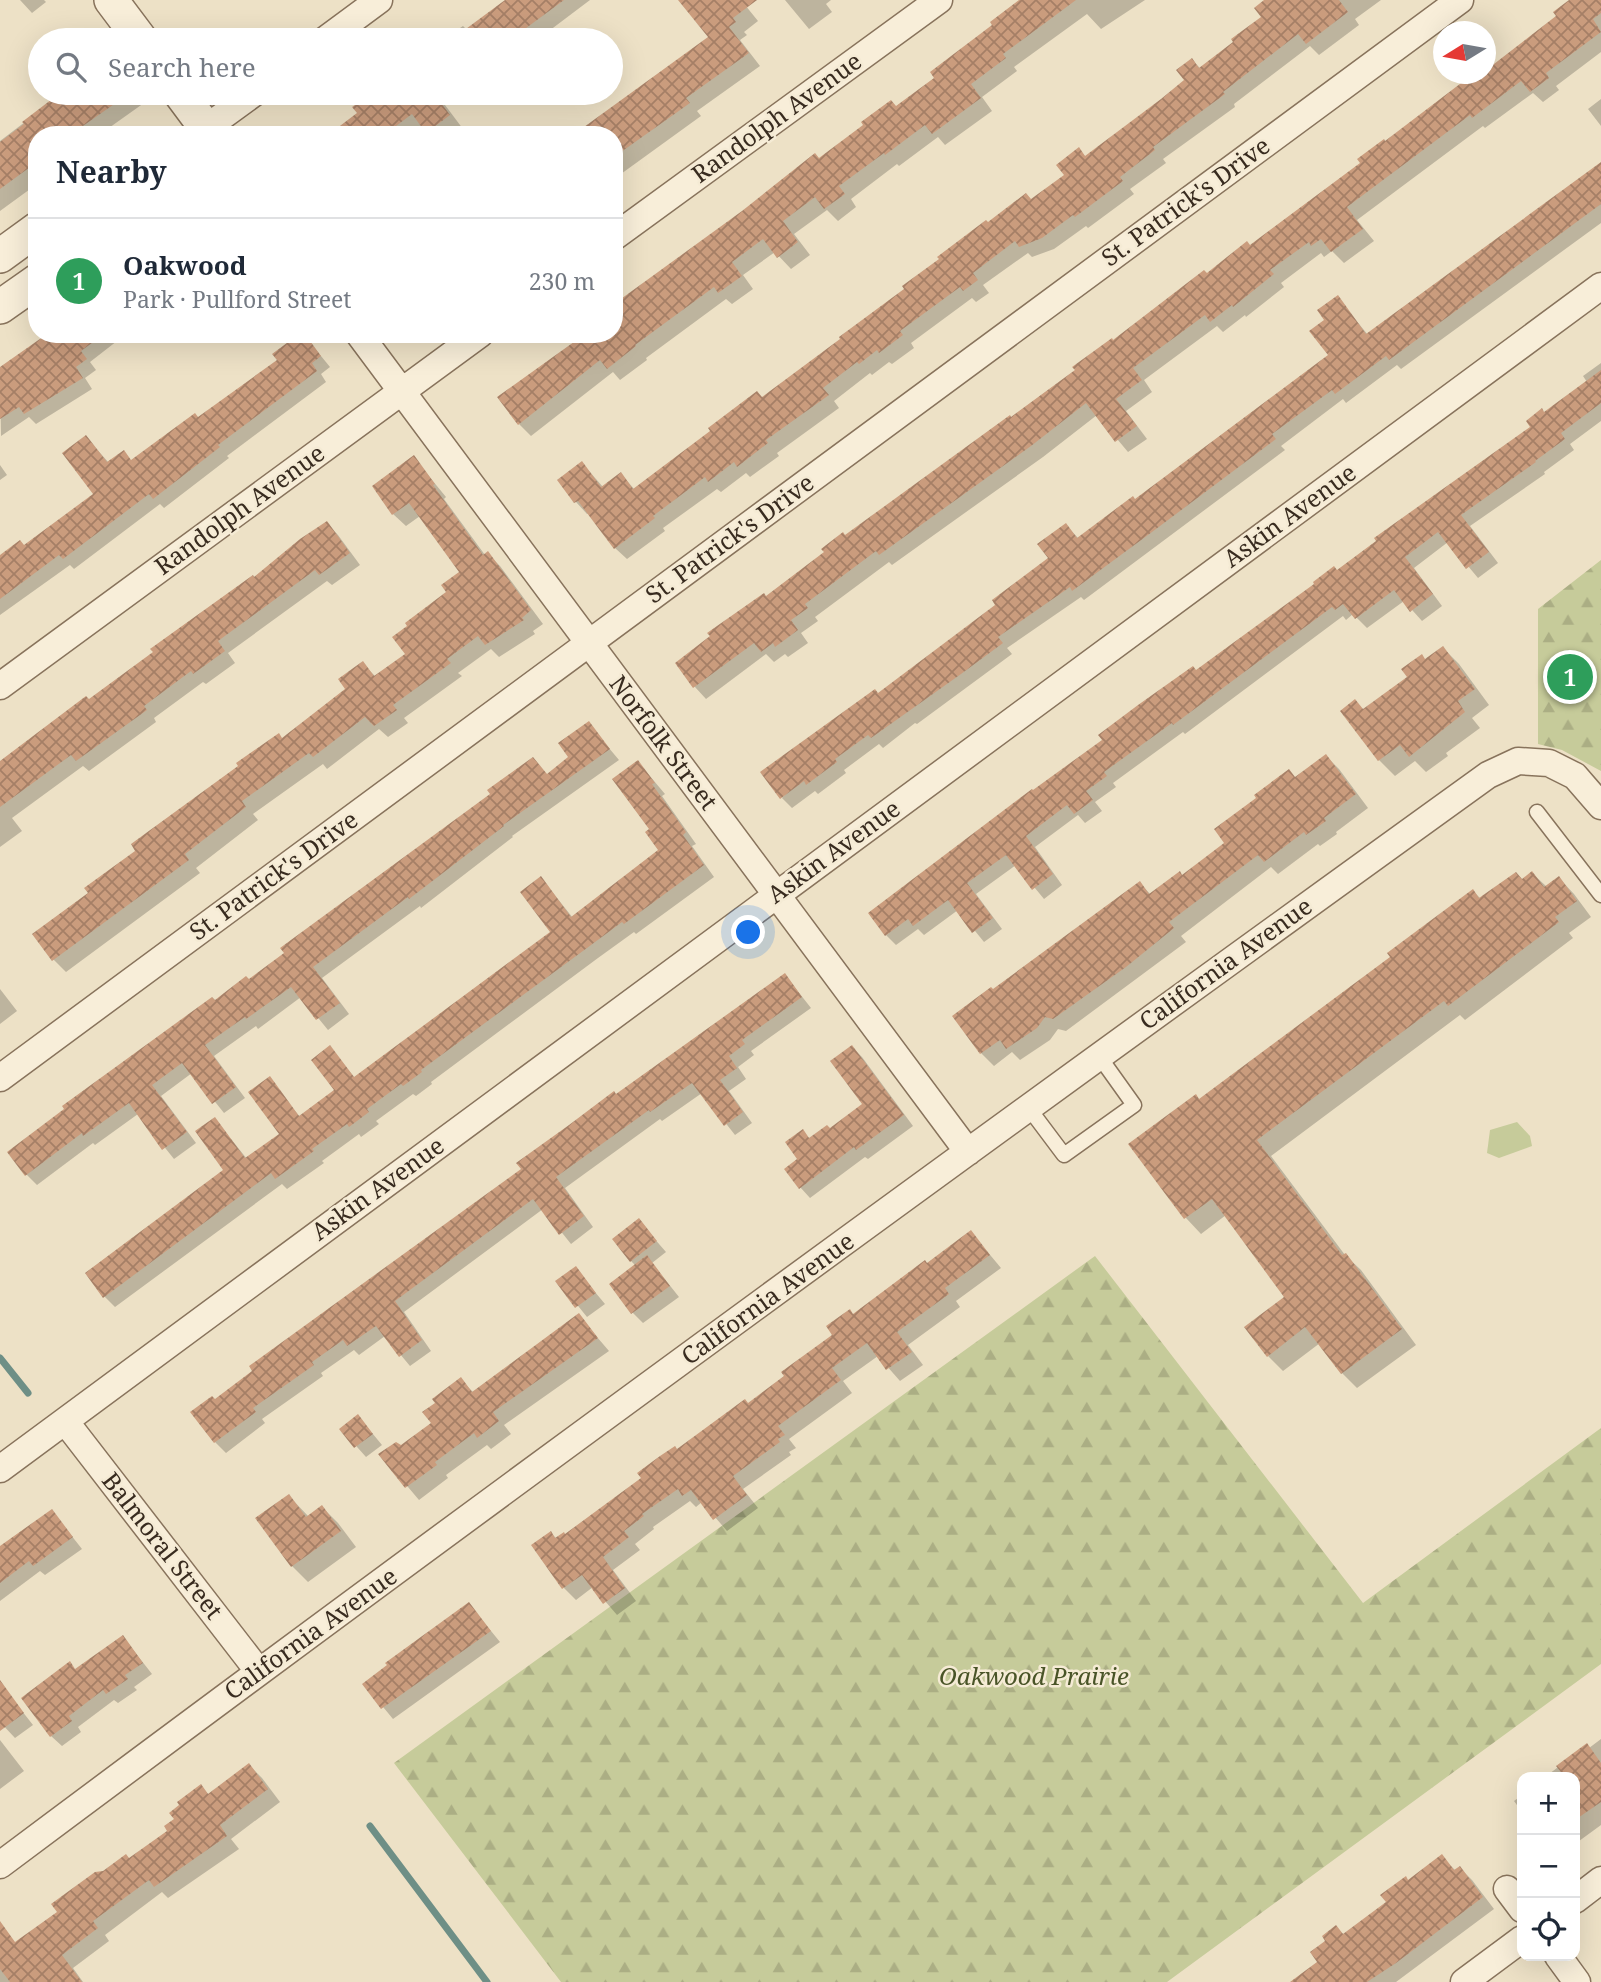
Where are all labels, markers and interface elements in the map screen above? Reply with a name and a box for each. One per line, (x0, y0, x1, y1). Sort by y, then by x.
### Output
north arrow (1433, 21, 1496, 84)
search box (28, 28, 623, 105)
street label: Randolph Avenue (684, 44, 868, 190)
icon: search (52, 48, 90, 86)
text: Search here (108, 49, 256, 85)
street label: St. Patrick's Drive (1094, 128, 1276, 273)
text: Nearby (56, 151, 167, 192)
text: Oakwood (123, 247, 247, 283)
text: 1 (73, 265, 86, 297)
text: 230 m (529, 265, 595, 297)
text: Park · Pullford Street (123, 283, 351, 315)
street label: Randolph Avenue (147, 436, 331, 582)
street label: Askin Avenue (1216, 455, 1362, 574)
street label: St. Patrick's Drive (638, 465, 820, 610)
pin: 1 (1547, 651, 1593, 703)
street label: Norfolk Street (603, 668, 726, 816)
street label: Askin Avenue (760, 791, 906, 910)
street label: St. Patrick's Drive (182, 802, 364, 947)
street label: California Avenue (1132, 889, 1318, 1037)
your location (731, 915, 765, 949)
street label: Askin Avenue (304, 1128, 450, 1247)
street label: California Avenue (674, 1224, 860, 1372)
street label: Balmoral Street (95, 1465, 231, 1625)
street label: California Avenue (217, 1559, 403, 1707)
park label: Oakwood Prairie (939, 1659, 1129, 1692)
map controls (1517, 1772, 1580, 1961)
button: + (1517, 1772, 1580, 1835)
button: − (1517, 1835, 1580, 1898)
button: locate (1517, 1898, 1580, 1961)

